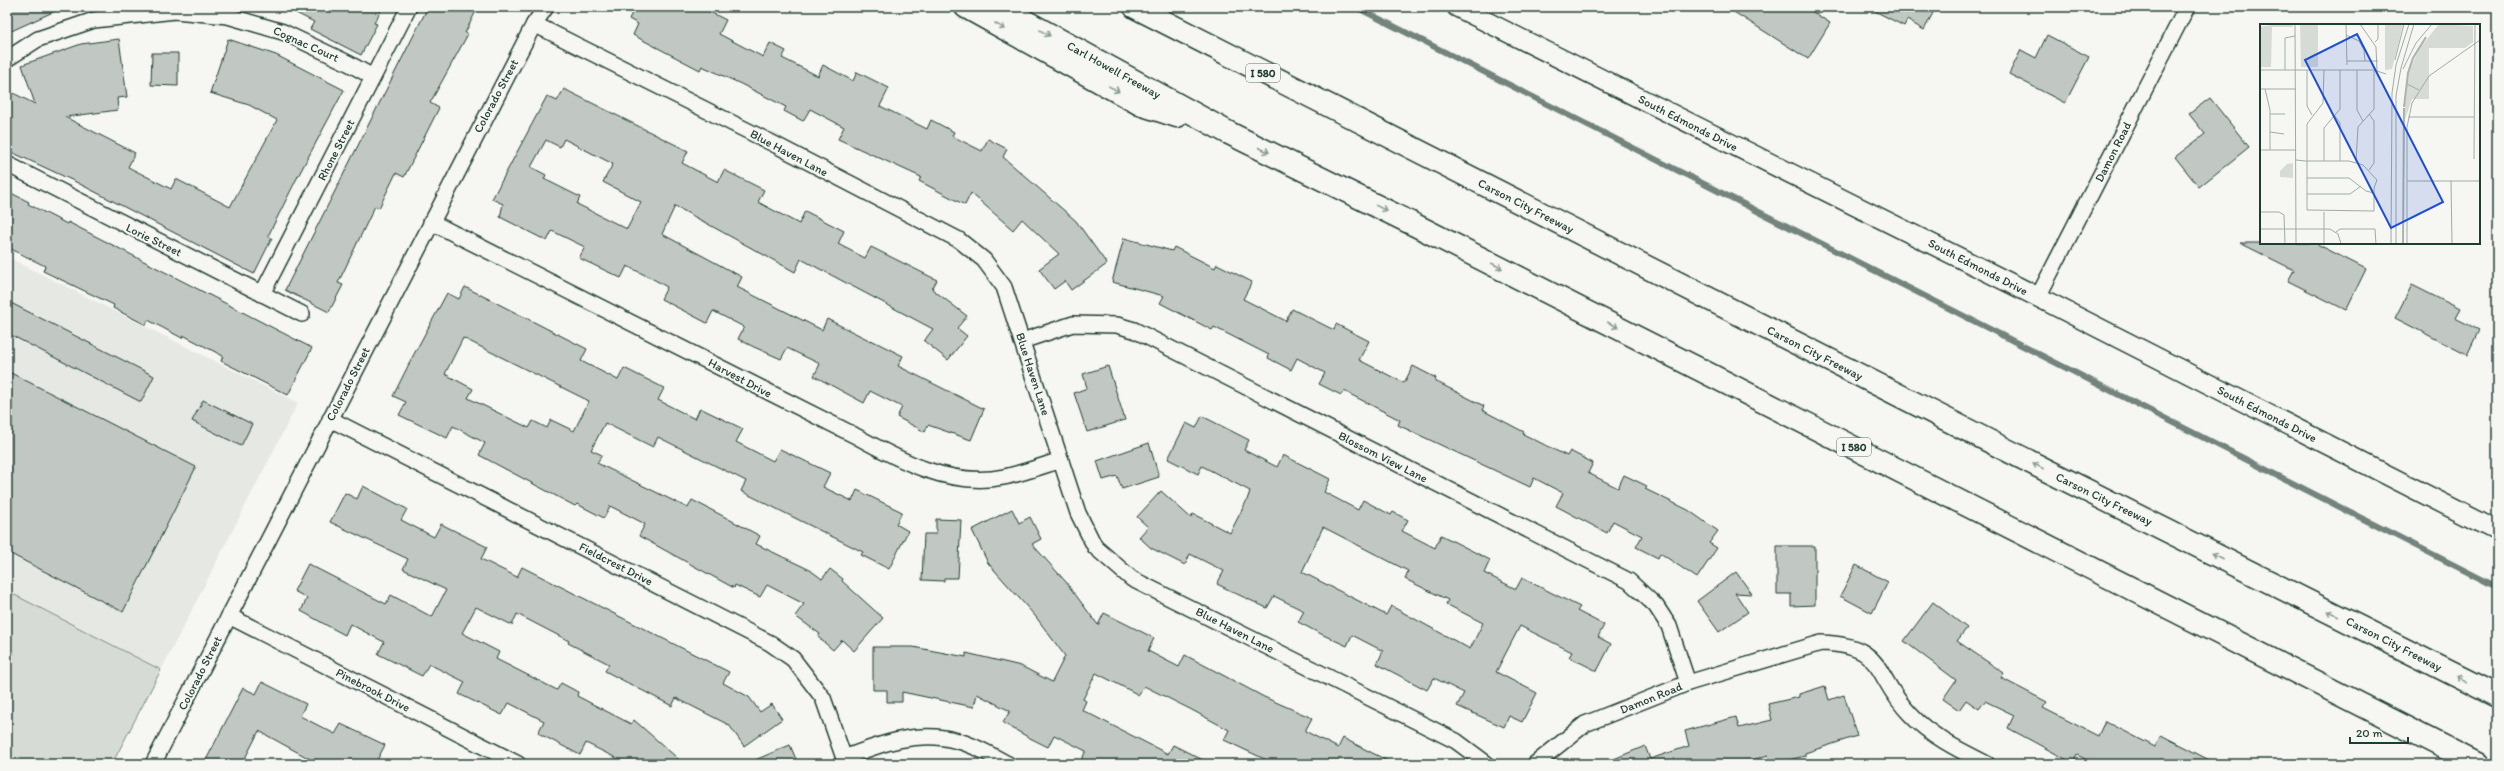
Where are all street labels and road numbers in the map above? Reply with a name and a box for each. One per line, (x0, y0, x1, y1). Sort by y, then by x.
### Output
street label: Cognac Court (271, 23, 341, 65)
street label: Carl Howell Freeway (1065, 38, 1164, 102)
street label: Colorado Street (471, 56, 521, 135)
road number: I 580 (1246, 64, 1280, 82)
street label: South Edmonds Drive (1636, 92, 1740, 154)
street label: Rhone Street (315, 117, 358, 183)
street label: Damon Road (2092, 119, 2134, 184)
street label: Blue Haven Lane (748, 127, 830, 179)
street label: Carson City Freeway (1476, 176, 1577, 236)
street label: Lorie Street (124, 220, 185, 260)
street label: South Edmonds Drive (1926, 236, 2030, 298)
street label: Carson City Freeway (1765, 323, 1866, 383)
street label: Blue Haven Lane (1013, 331, 1053, 417)
street label: Colorado Street (323, 344, 373, 423)
street label: Harvest Drive (706, 355, 774, 401)
street label: South Edmonds Drive (2215, 383, 2319, 445)
street label: Blossom View Lane (1336, 428, 1430, 486)
road number: I 580 (1837, 438, 1871, 456)
street label: Carson City Freeway (2053, 470, 2155, 529)
street label: Fieldcrest Drive (577, 539, 655, 589)
street label: Blue Haven Lane (1193, 604, 1277, 656)
street label: Carson City Freeway (2344, 614, 2445, 674)
street label: Colorado Street (175, 633, 225, 712)
street label: Pinebrook Drive (334, 665, 413, 715)
street label: Damon Road (1618, 679, 1685, 717)

